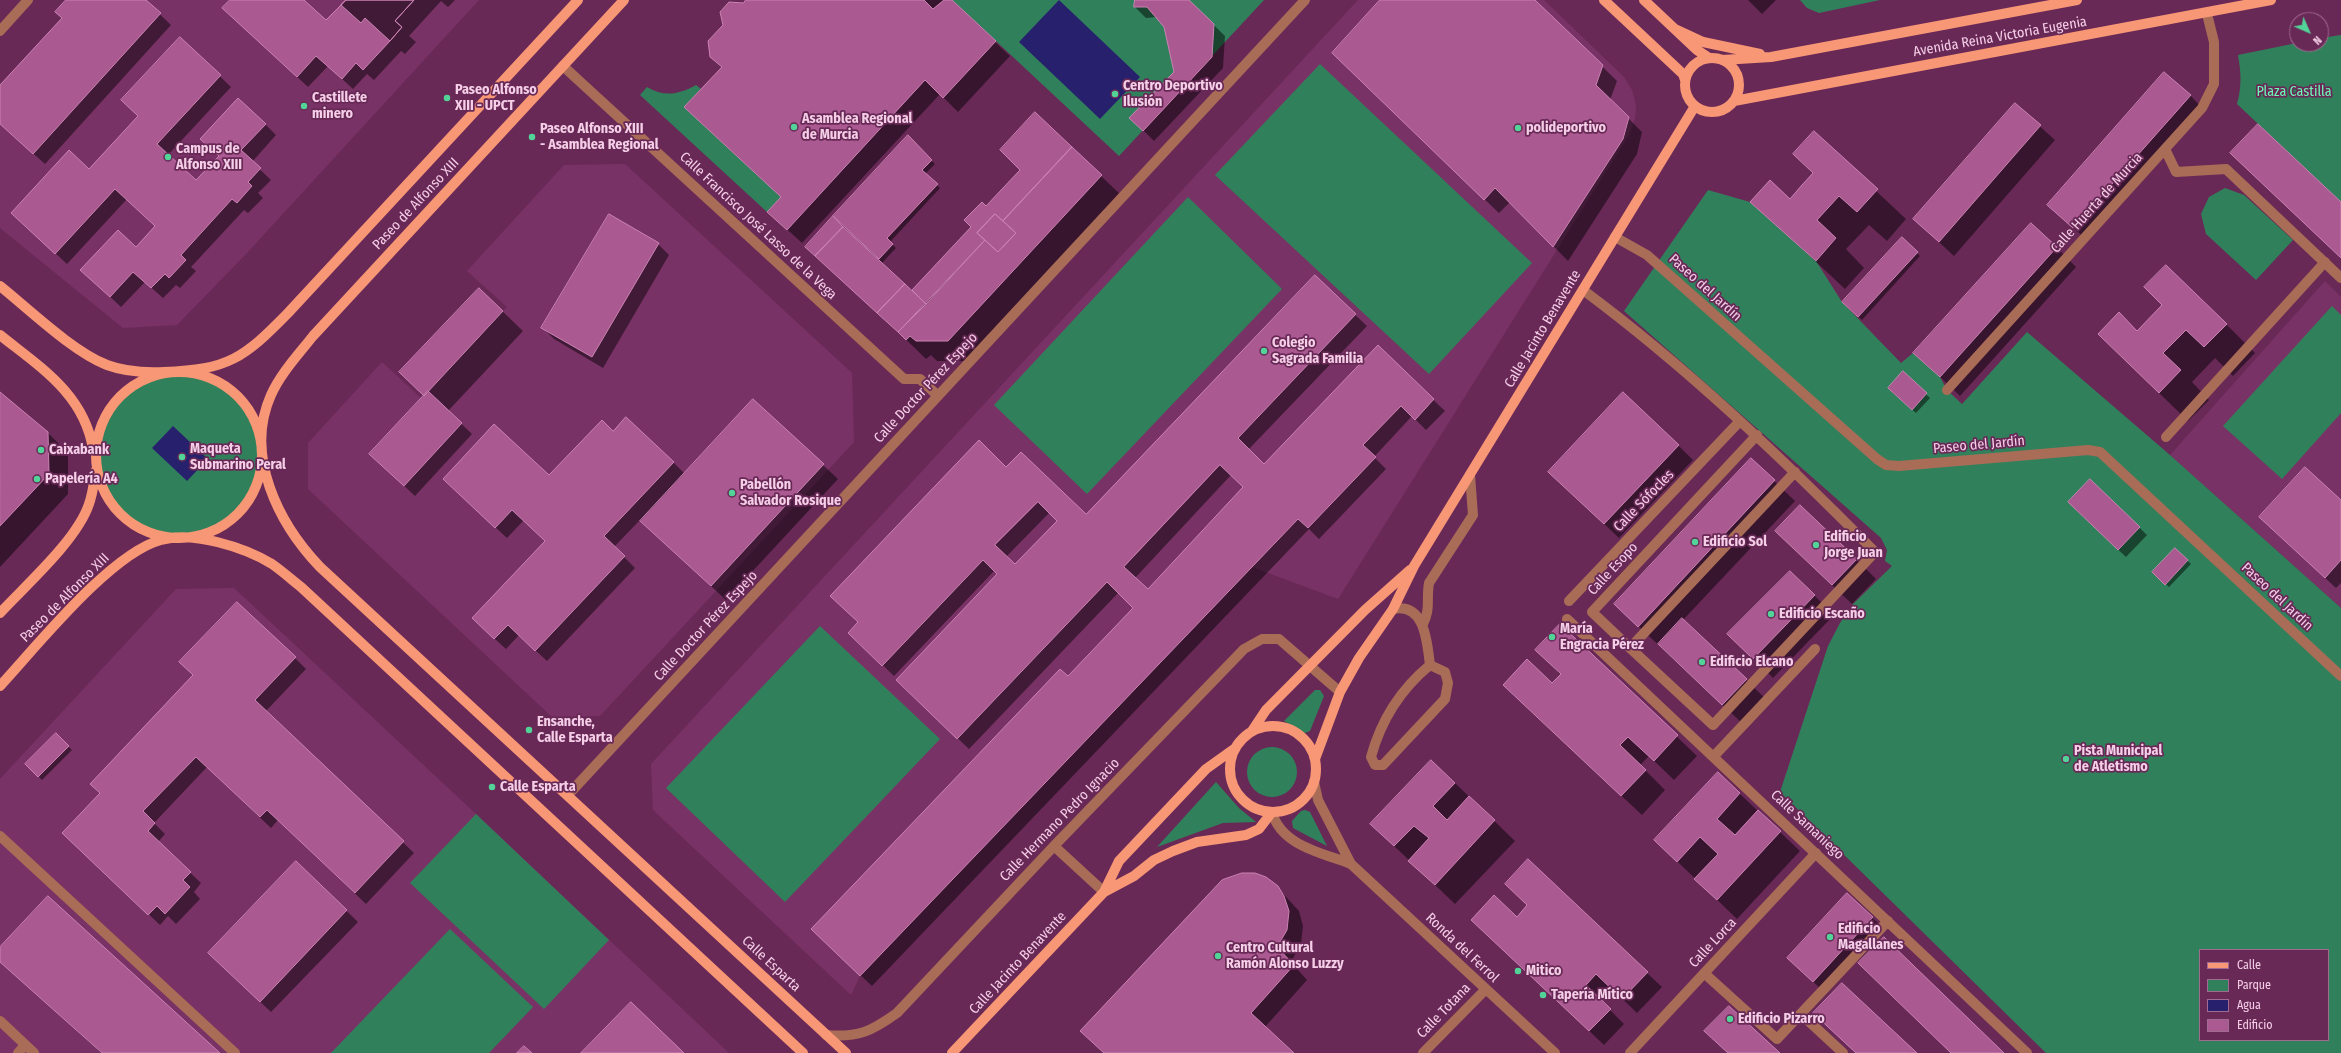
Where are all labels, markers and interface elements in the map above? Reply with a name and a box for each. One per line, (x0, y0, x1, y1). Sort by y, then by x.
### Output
north arrow (2289, 12, 2329, 52)
street label: Avenida Reina Victoria Eugenia (1912, 13, 2088, 61)
text: N (2310, 33, 2324, 47)
place label: Centro Deportivo Ilusión (1123, 78, 1223, 110)
place label: Paseo Alfonso XIII - UPCT (455, 82, 537, 114)
park label: Plaza Castilla (2256, 84, 2332, 100)
marker: Centro Deportivo Ilusión (1110, 89, 1120, 99)
place label: Castillete minero (312, 90, 367, 122)
marker: Paseo Alfonso XIII - UPCT (442, 93, 452, 103)
marker: Castillete minero (299, 101, 309, 111)
place label: Asamblea Regional de Murcia (802, 111, 912, 144)
place label: polideportivo (1526, 120, 1606, 136)
place label: Paseo Alfonso XIII - Asamblea Regional (540, 121, 658, 154)
marker: Asamblea Regional de Murcia (789, 122, 799, 132)
marker: polideportivo (1513, 123, 1523, 133)
marker: Paseo Alfonso XIII - Asamblea Regional (527, 132, 537, 142)
place label: Campus de Alfonso XIII (176, 141, 242, 174)
street label: Calle Francisco José Lasso de la Vega (676, 149, 840, 303)
street label: Calle Huerta de Murcia (2047, 149, 2147, 257)
marker: Campus de Alfonso XIII (163, 152, 173, 162)
street label: Paseo de Alfonso XIII (369, 155, 463, 253)
street label: Paseo del Jardín (1665, 251, 1745, 325)
street label: Calle Jacinto Benavente (1501, 267, 1585, 391)
street label: Calle Doctor Pérez Espejo (871, 330, 981, 446)
place label: Colegio Sagrada Familia (1272, 335, 1363, 368)
marker: Colegio Sagrada Familia (1259, 346, 1269, 356)
street label: Paseo del Jardín (1932, 433, 2026, 457)
place label: Maqueta Submarino Peral (190, 441, 286, 474)
place label: Caixabank (49, 442, 109, 458)
marker: Caixabank (36, 445, 46, 455)
marker: Maqueta Submarino Peral (177, 452, 187, 462)
street label: Calle Sófocles (1610, 467, 1678, 535)
place label: Papelería A4 (45, 471, 118, 487)
marker: Papelería A4 (32, 474, 42, 484)
place label: Pabellón Salvador Rosique (740, 477, 841, 510)
marker: Pabellón Salvador Rosique (727, 488, 737, 498)
place label: Edificio Jorge Juan (1824, 529, 1883, 562)
place label: Edificio Sol (1703, 534, 1767, 550)
marker: Edificio Sol (1690, 537, 1700, 547)
street label: Calle Esopo (1584, 539, 1642, 599)
marker: Edificio Jorge Juan (1811, 540, 1821, 550)
street label: Paseo de Alfonso XIII (17, 550, 113, 646)
street label: Paseo del Jardín (2238, 559, 2316, 635)
street label: Calle Doctor Pérez Espejo (651, 568, 761, 684)
place label: Edificio Escaño (1779, 606, 1865, 622)
marker: Edificio Escaño (1766, 609, 1776, 619)
place label: María Engracia Pérez (1560, 621, 1644, 654)
marker: María Engracia Pérez (1547, 632, 1557, 642)
place label: Edificio Elcano (1710, 654, 1793, 670)
marker: Edificio Elcano (1697, 657, 1707, 667)
place label: Ensanche, Calle Esparta (537, 714, 613, 746)
marker: Ensanche, Calle Esparta (524, 725, 534, 735)
place label: Pista Municipal de Atletismo (2074, 743, 2162, 776)
marker: Pista Municipal de Atletismo (2061, 754, 2071, 764)
street label: Calle Hermano Pedro Ignacio (997, 755, 1123, 885)
place label: Calle Esparta (500, 779, 576, 795)
marker: Calle Esparta (487, 782, 497, 792)
street label: Calle Samaniego (1767, 787, 1847, 863)
street label: Calle Jacinto Benavente (966, 908, 1070, 1018)
street label: Ronda del Ferrol (1422, 910, 1502, 986)
street label: Calle Lorca (1686, 915, 1740, 971)
place label: Edificio Magallanes (1838, 921, 1903, 954)
marker: Edificio Magallanes (1825, 932, 1835, 942)
street label: Calle Esparta (738, 933, 804, 995)
place label: Centro Cultural Ramón Alonso Luzzy (1226, 940, 1344, 972)
legend (2199, 949, 2329, 1041)
marker: Centro Cultural Ramón Alonso Luzzy (1213, 951, 1223, 961)
text: Calle (2237, 958, 2261, 972)
place label: Mitico (1526, 963, 1562, 979)
marker: Mitico (1513, 966, 1523, 976)
text: Parque (2237, 978, 2271, 992)
street label: Calle Totana (1414, 980, 1474, 1042)
place label: Tapería Mítico (1551, 987, 1633, 1003)
marker: Tapería Mítico (1538, 990, 1548, 1000)
text: Agua (2237, 998, 2261, 1012)
place label: Edificio Pizarro (1738, 1011, 1825, 1027)
marker: Edificio Pizarro (1725, 1014, 1735, 1024)
text: Edificio (2237, 1018, 2273, 1032)

